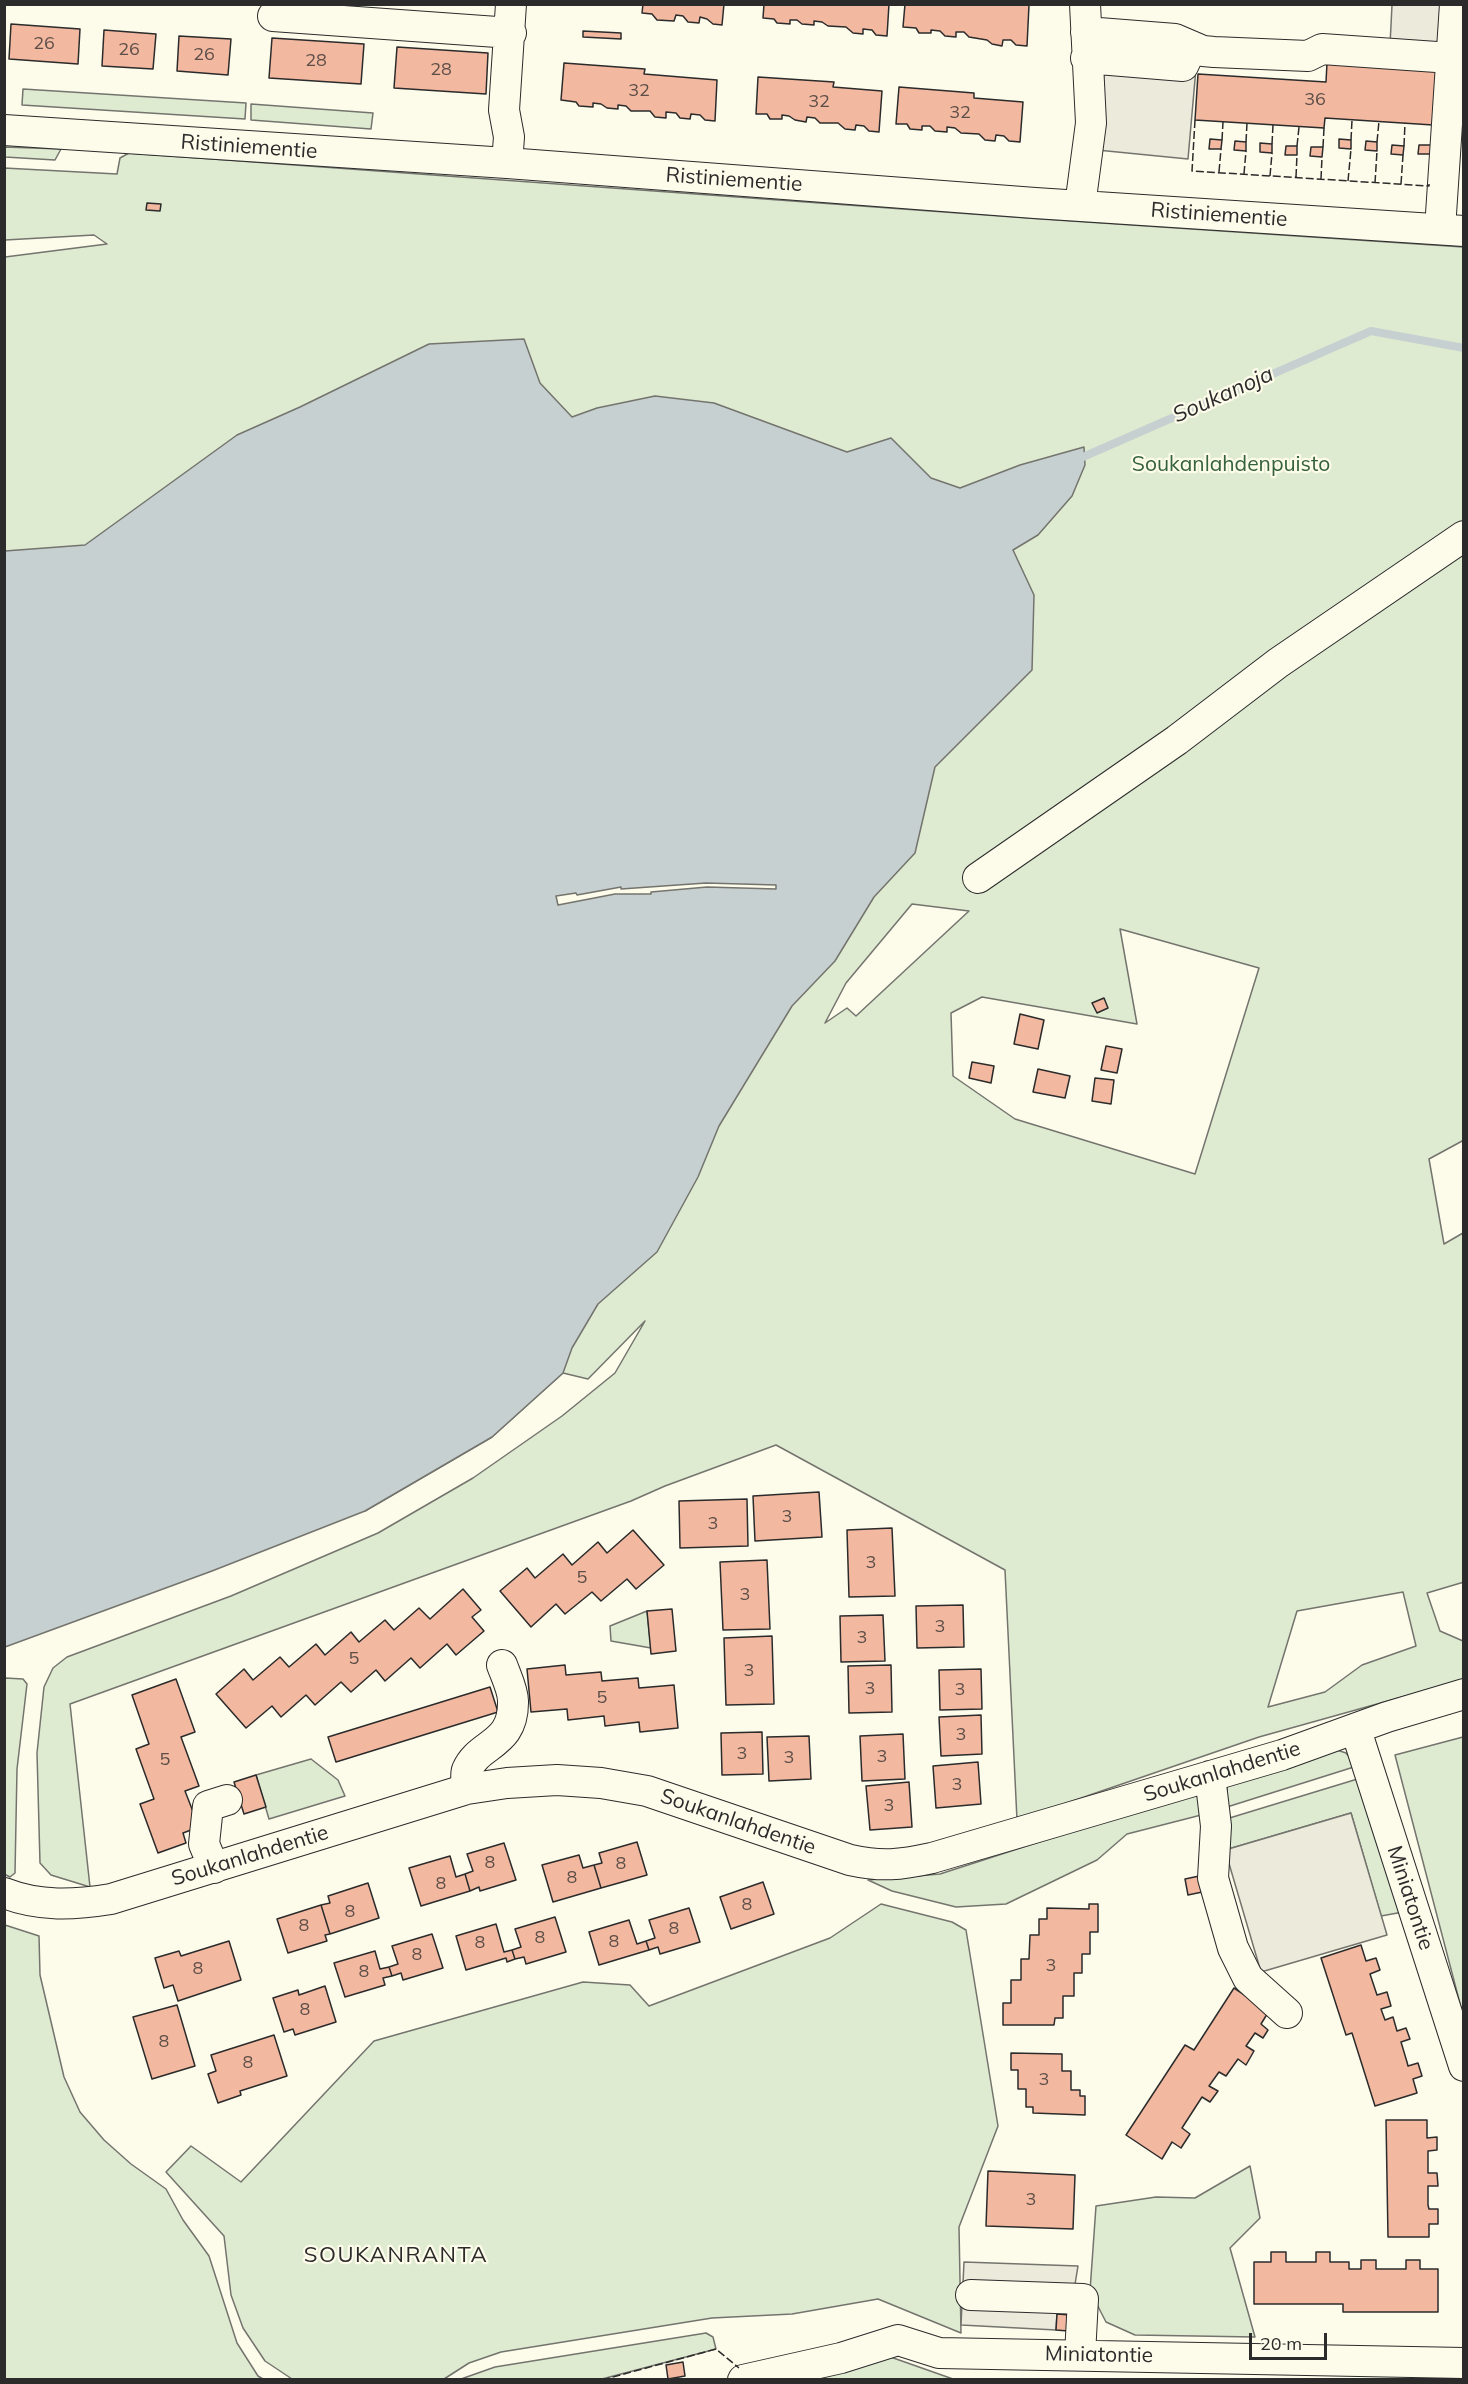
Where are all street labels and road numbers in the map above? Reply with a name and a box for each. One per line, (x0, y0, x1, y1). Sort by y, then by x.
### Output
street label: Ristiniementie (180, 130, 318, 164)
street label: Ristiniementie (665, 163, 803, 197)
street label: Ristiniementie (1150, 198, 1288, 232)
street label: Soukanlahdentie (1140, 1736, 1304, 1808)
street label: Soukanlahdentie (657, 1784, 819, 1860)
street label: Soukanlahdentie (168, 1820, 332, 1892)
street label: Miniatontie (1381, 1843, 1439, 1953)
street label: Miniatontie (1045, 2341, 1153, 2369)

